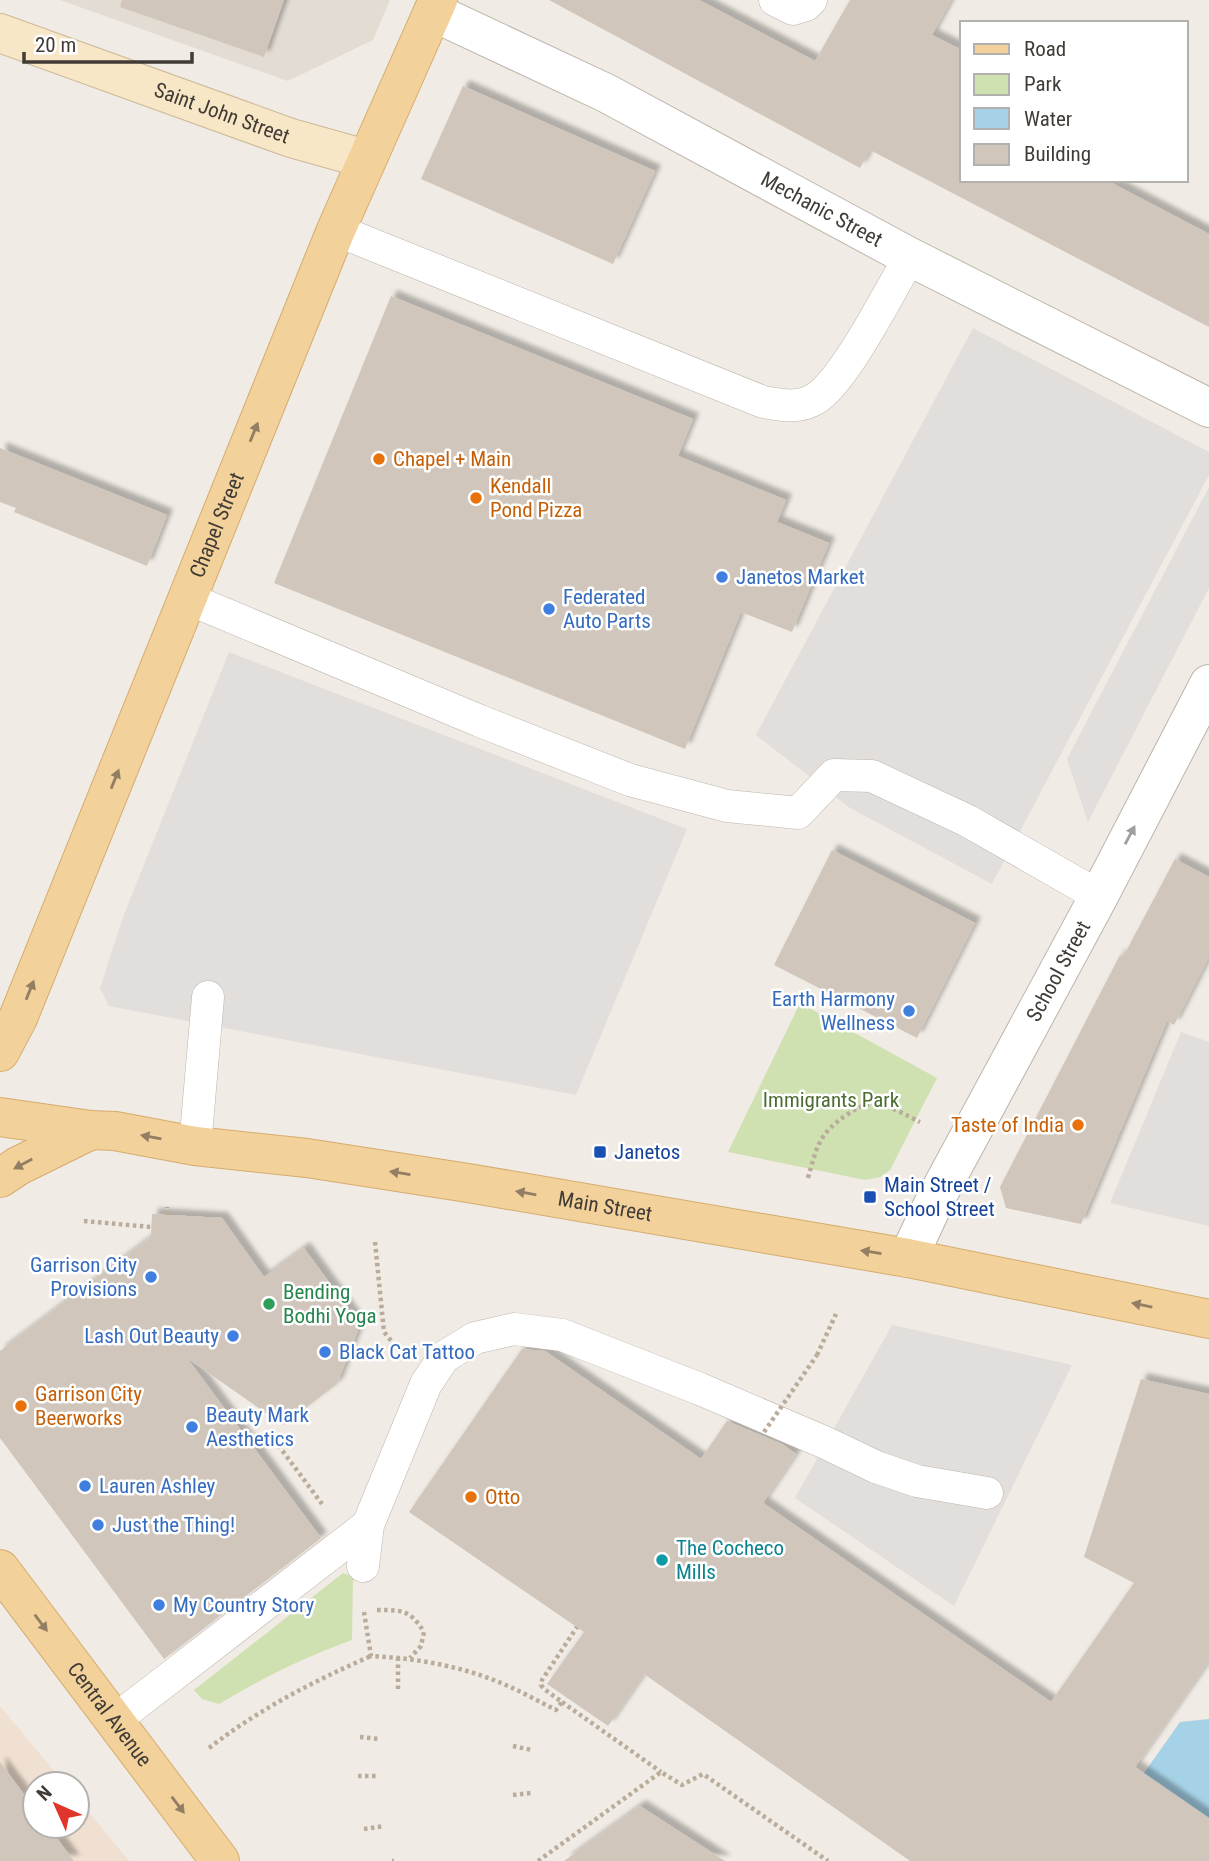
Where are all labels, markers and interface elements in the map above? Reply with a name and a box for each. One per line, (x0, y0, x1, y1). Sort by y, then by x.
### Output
scale bar (24, 21, 192, 65)
legend (960, 21, 1188, 182)
text: 20 m (35, 33, 76, 57)
text: Road (1024, 37, 1066, 61)
text: Park (1024, 72, 1062, 96)
street label: Saint John Street (151, 78, 293, 149)
text: Water (1024, 107, 1072, 131)
text: Building (1024, 142, 1091, 166)
street label: Mechanic Street (757, 167, 886, 252)
one-way arrow (249, 421, 260, 442)
place label: Chapel + Main (393, 447, 511, 471)
marker: Chapel + Main (371, 451, 387, 467)
street label: Chapel Street (185, 469, 249, 581)
place label: Kendall Pond Pizza (490, 474, 582, 522)
marker: Kendall Pond Pizza (468, 490, 484, 506)
place label: Janetos Market (736, 565, 865, 589)
marker: Janetos Market (714, 569, 730, 585)
place label: Federated Auto Parts (563, 585, 651, 633)
marker: Federated Auto Parts (541, 601, 557, 617)
one-way arrow (110, 769, 121, 790)
one-way arrow (1125, 825, 1136, 845)
street label: School Street (1022, 917, 1095, 1026)
one-way arrow (24, 980, 35, 1001)
place label: Earth Harmony Wellness (772, 987, 895, 1035)
marker: Earth Harmony Wellness (901, 1003, 917, 1019)
park label: Immigrants Park (763, 1088, 900, 1112)
place label: Taste of India (951, 1113, 1064, 1137)
marker: Taste of India (1070, 1117, 1086, 1133)
one-way arrow (140, 1132, 162, 1143)
place label: Janetos (614, 1140, 680, 1164)
marker: Janetos (592, 1144, 608, 1160)
one-way arrow (13, 1158, 33, 1170)
one-way arrow (389, 1167, 411, 1178)
place label: Main Street / School Street (884, 1173, 995, 1221)
one-way arrow (515, 1187, 537, 1198)
street label: Main Street (556, 1187, 654, 1226)
marker: Main Street / School Street (862, 1189, 878, 1205)
one-way arrow (860, 1246, 882, 1257)
place label: Garrison City Provisions (30, 1253, 137, 1301)
marker: Garrison City Provisions (143, 1269, 159, 1285)
place label: Bending Bodhi Yoga (283, 1280, 377, 1328)
marker: Bending Bodhi Yoga (261, 1296, 277, 1312)
one-way arrow (1131, 1299, 1153, 1310)
place label: Lash Out Beauty (84, 1324, 219, 1348)
marker: Lash Out Beauty (225, 1328, 241, 1344)
place label: Black Cat Tattoo (339, 1340, 475, 1364)
marker: Black Cat Tattoo (317, 1344, 333, 1360)
place label: Garrison City Beerworks (35, 1382, 142, 1430)
marker: Garrison City Beerworks (13, 1398, 29, 1414)
place label: Beauty Mark Aesthetics (206, 1403, 310, 1451)
marker: Beauty Mark Aesthetics (184, 1419, 200, 1435)
place label: Lauren Ashley (99, 1474, 216, 1498)
marker: Lauren Ashley (77, 1478, 93, 1494)
place label: Otto (485, 1485, 520, 1509)
marker: Otto (463, 1489, 479, 1505)
place label: Just the Thing! (112, 1513, 235, 1537)
marker: Just the Thing! (90, 1517, 106, 1533)
place label: The Cocheco Mills (676, 1536, 784, 1584)
marker: The Cocheco Mills (654, 1552, 670, 1568)
place label: My Country Story (173, 1593, 315, 1617)
marker: My Country Story (151, 1597, 167, 1613)
one-way arrow (34, 1614, 48, 1632)
street label: Central Avenue (63, 1657, 157, 1771)
north arrow (21, 1770, 91, 1840)
text: N (32, 1781, 57, 1806)
one-way arrow (171, 1795, 185, 1814)

